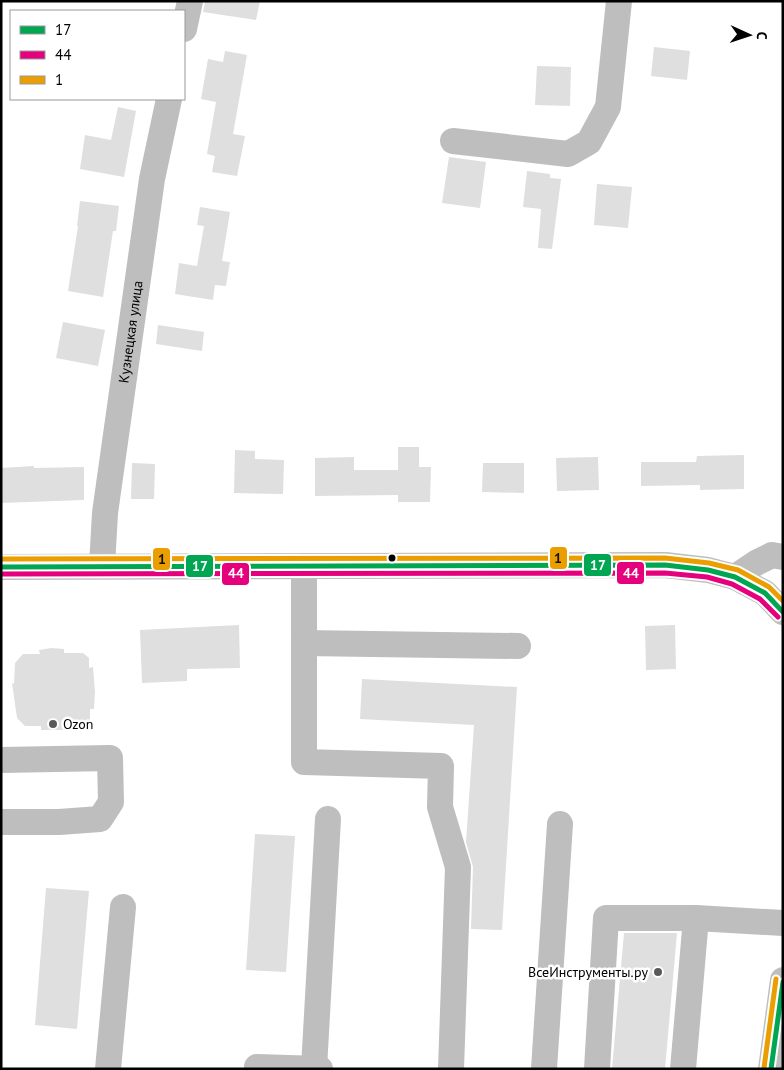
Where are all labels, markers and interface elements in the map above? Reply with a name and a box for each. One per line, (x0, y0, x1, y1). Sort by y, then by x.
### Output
legend (10, 10, 185, 100)
north arrow (724, 10, 774, 60)
text: 17 (55, 20, 71, 39)
text: С (753, 31, 771, 40)
text: 44 (55, 45, 71, 64)
text: 1 (55, 70, 63, 89)
street label: Кузнецкая улица (114, 279, 147, 384)
line badge: 1 (549, 546, 568, 570)
line badge: 1 (152, 547, 171, 571)
text: 1 (554, 549, 562, 567)
text: 1 (158, 550, 166, 568)
unlabelled marker (387, 553, 397, 563)
line badge: 17 (583, 553, 612, 577)
line badge: 17 (185, 554, 214, 578)
text: 17 (590, 556, 606, 574)
text: 17 (192, 557, 208, 575)
line badge: 44 (616, 561, 645, 585)
line badge: 44 (221, 562, 250, 586)
text: 44 (228, 564, 244, 582)
text: 44 (623, 564, 639, 582)
place label: Ozon (63, 715, 93, 733)
marker: Ozon (47, 718, 59, 730)
place label: ВсеИнструменты.ру (528, 963, 648, 981)
marker: ВсеИнструменты.ру (652, 966, 664, 978)

